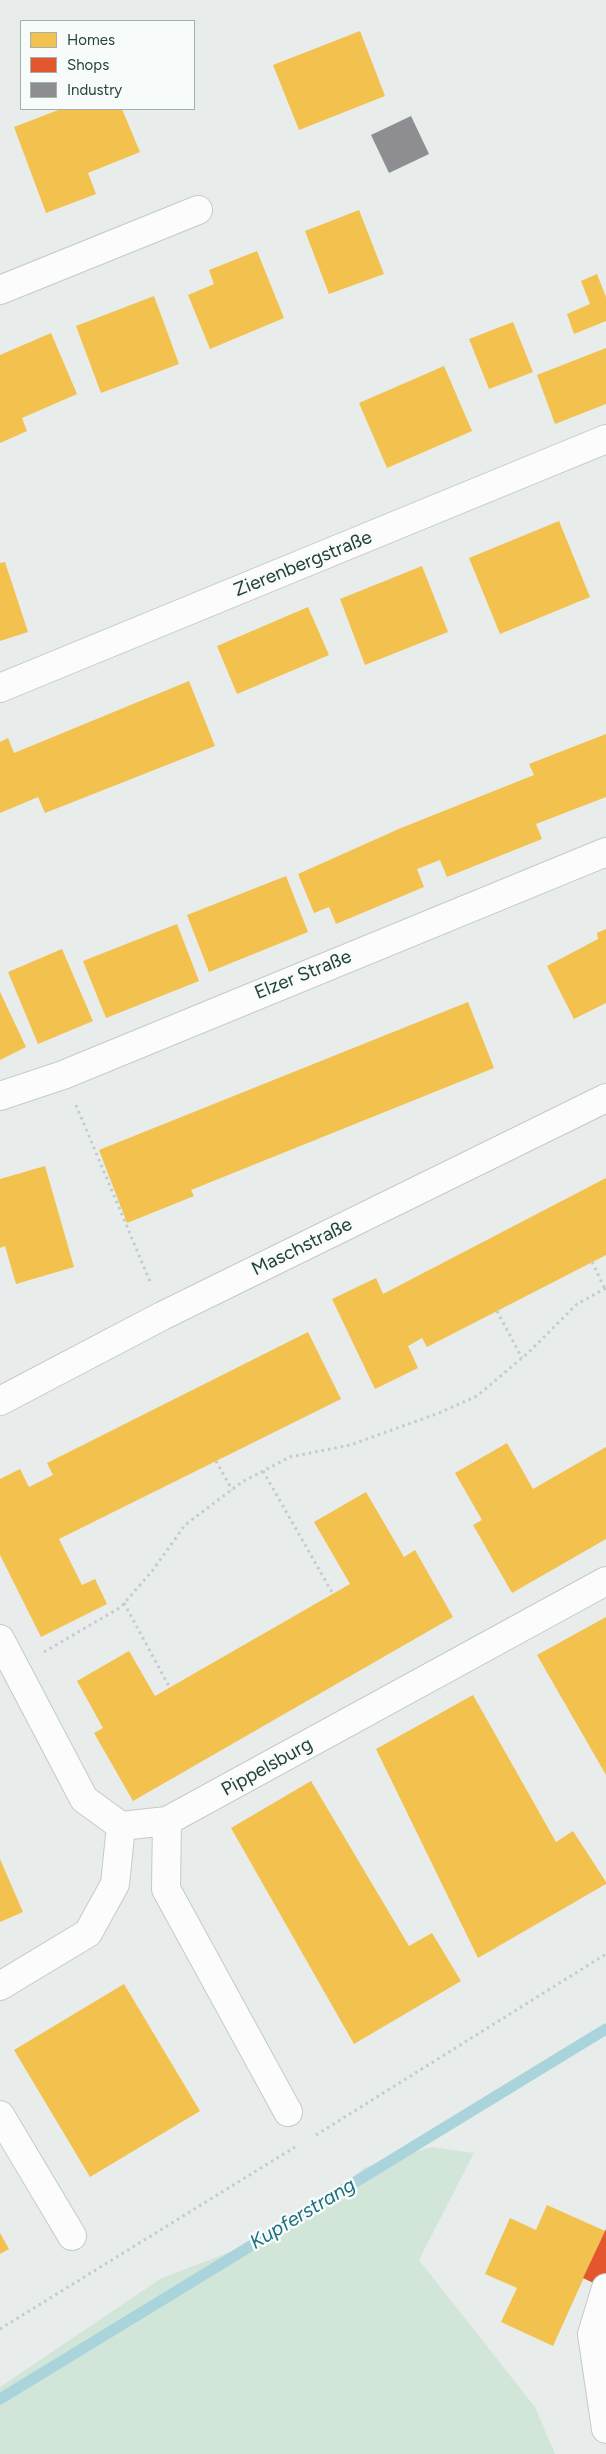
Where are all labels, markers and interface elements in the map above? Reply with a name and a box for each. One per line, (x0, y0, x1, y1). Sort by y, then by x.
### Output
legend (20, 20, 195, 110)
text: Homes (67, 31, 115, 49)
text: Shops (67, 56, 109, 74)
text: Industry (67, 81, 122, 99)
street label: Zierenbergstraße (231, 526, 375, 602)
street label: Elzer Straße (251, 945, 355, 1005)
street label: Maschstraße (248, 1213, 356, 1281)
street label: Pippelsburg (217, 1733, 317, 1801)
water label: Kupferstrang (246, 2173, 360, 2255)

